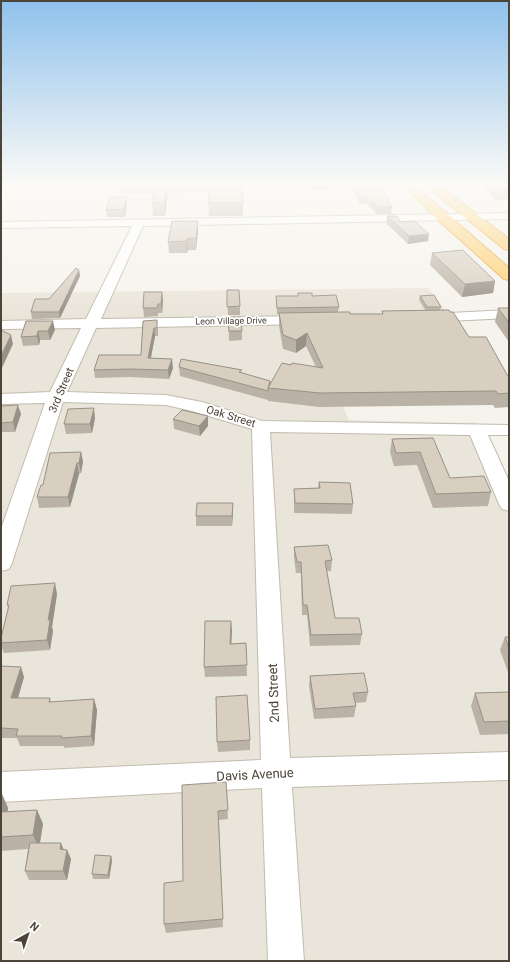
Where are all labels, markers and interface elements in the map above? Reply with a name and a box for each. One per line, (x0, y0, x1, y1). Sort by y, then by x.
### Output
street label: Leon Village Drive (195, 315, 267, 327)
street label: 3rd Street (46, 365, 77, 415)
street label: Oak Street (205, 403, 257, 430)
street label: 2nd Street (265, 663, 282, 723)
street label: Davis Avenue (216, 765, 294, 784)
north arrow (8, 914, 48, 954)
text: N (27, 919, 41, 934)

